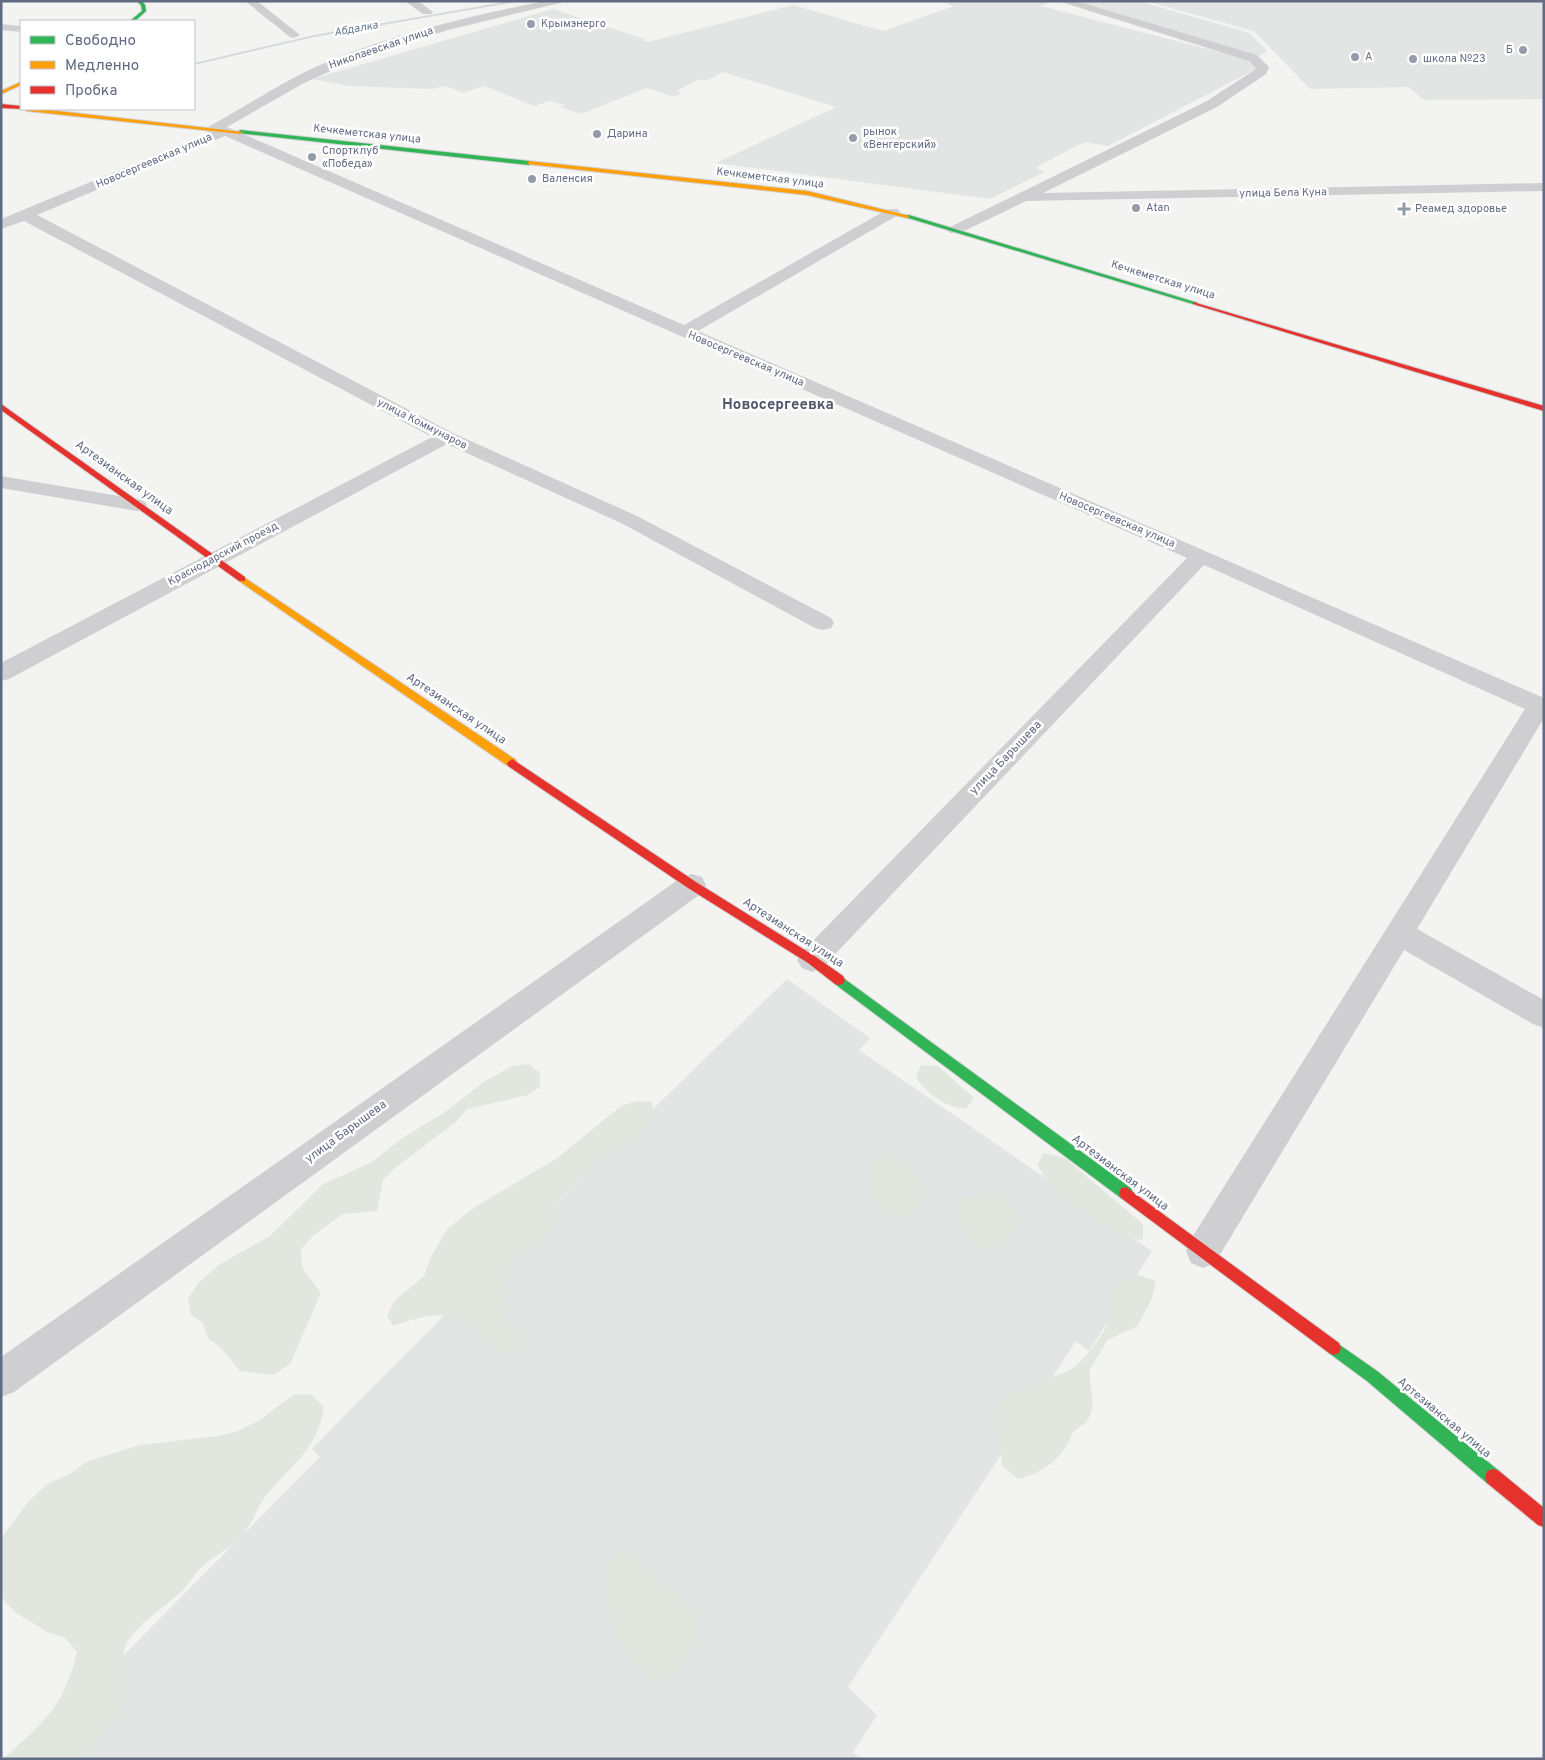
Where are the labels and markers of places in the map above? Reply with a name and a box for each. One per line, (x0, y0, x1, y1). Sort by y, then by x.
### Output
place label: Крымэнерго (541, 17, 606, 31)
marker: Крымэнерго (525, 18, 537, 30)
place label: Б (1506, 43, 1513, 57)
marker: Б (1517, 44, 1529, 56)
place label: А (1365, 50, 1372, 64)
marker: А (1349, 51, 1361, 63)
place label: школа №23 (1423, 52, 1486, 66)
marker: школа №23 (1407, 53, 1419, 65)
place label: рынок «Венгерский» (863, 125, 937, 152)
place label: Дарина (607, 127, 648, 141)
marker: Дарина (591, 128, 603, 140)
marker: рынок «Венгерский» (847, 132, 859, 144)
place label: Спортклуб «Победа» (322, 144, 378, 171)
marker: Спортклуб «Победа» (306, 151, 318, 163)
place label: Валенсия (542, 172, 593, 186)
marker: Валенсия (526, 173, 538, 185)
place label: Аtan (1146, 201, 1170, 215)
marker: Аtan (1130, 202, 1142, 214)
marker: Реамед здоровье (1397, 202, 1411, 216)
place label: Реамед здоровье (1415, 202, 1507, 216)

